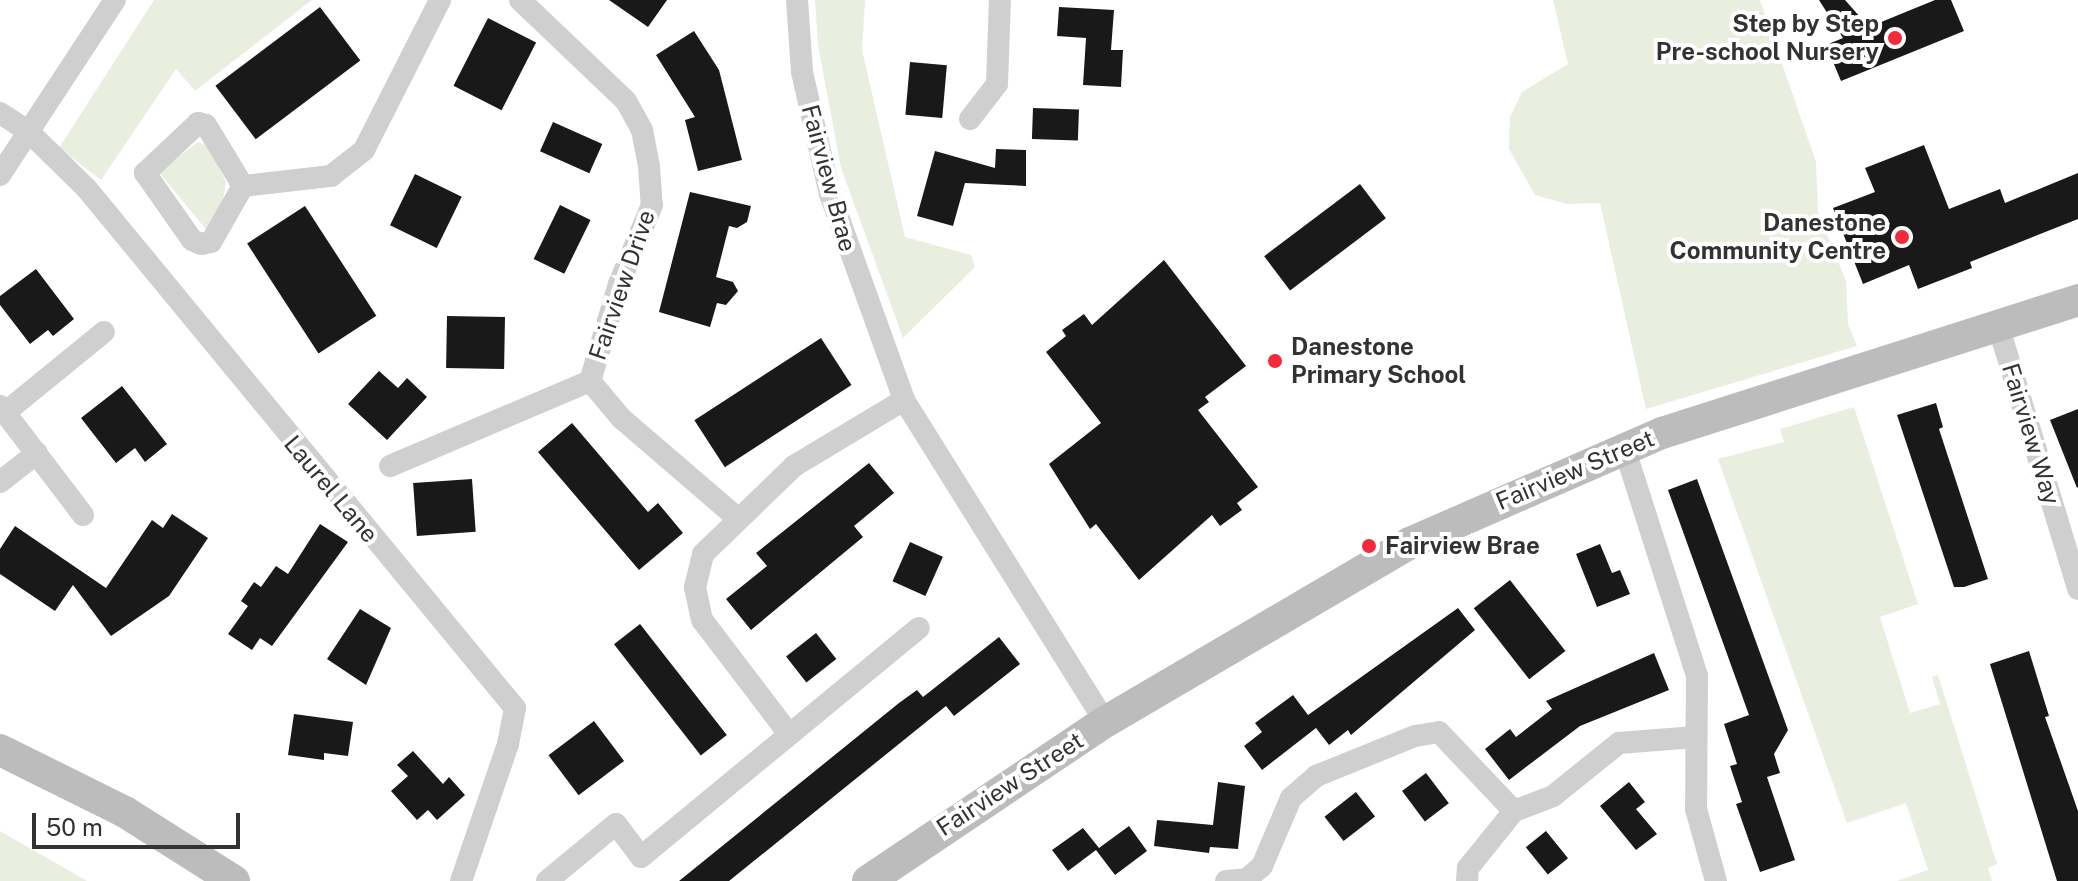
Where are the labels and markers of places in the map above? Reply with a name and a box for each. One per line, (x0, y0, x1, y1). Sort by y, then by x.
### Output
place label: Step by Step Pre-school Nursery (1656, 10, 1879, 66)
marker: Step by Step Pre-school Nursery (1886, 29, 1904, 47)
place label: Danestone Community Centre (1669, 209, 1886, 265)
marker: Danestone Community Centre (1893, 228, 1911, 246)
place label: Danestone Primary School (1291, 333, 1466, 389)
marker: Danestone Primary School (1266, 352, 1284, 370)
place label: Fairview Brae (1385, 532, 1540, 560)
marker: Fairview Brae (1360, 537, 1378, 555)

